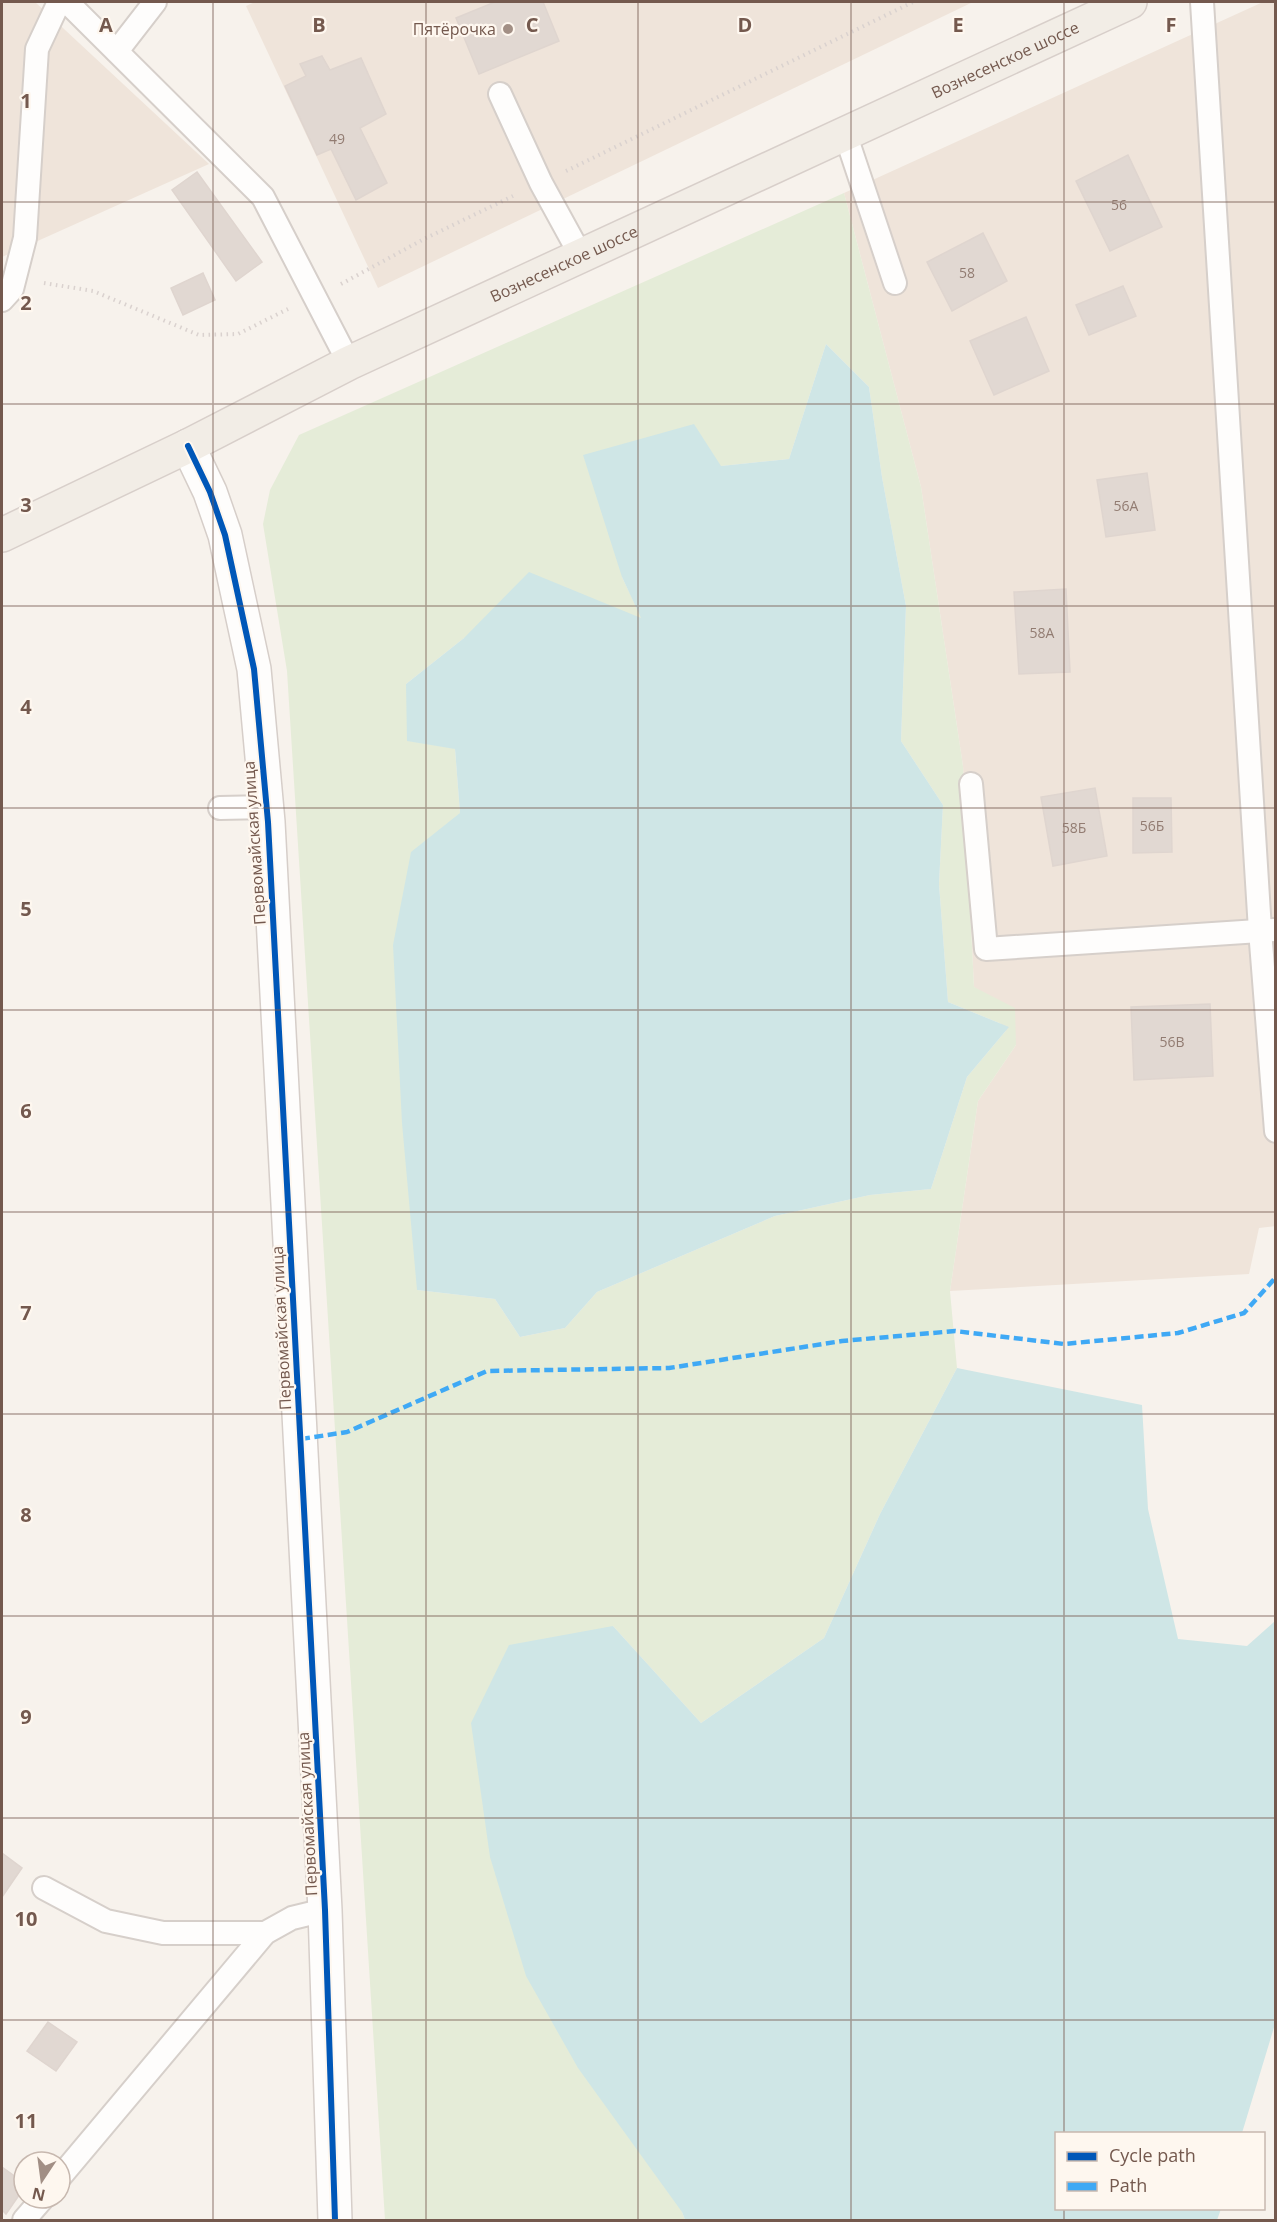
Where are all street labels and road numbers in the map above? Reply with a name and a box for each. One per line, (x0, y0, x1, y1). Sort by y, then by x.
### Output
street label: Вознесенское шоссе (928, 16, 1082, 103)
street label: Вознесенское шоссе (486, 220, 641, 307)
street label: Первомайская улица (237, 760, 271, 926)
street label: Первомайская улица (266, 1245, 296, 1411)
street label: Первомайская улица (292, 1731, 322, 1897)

